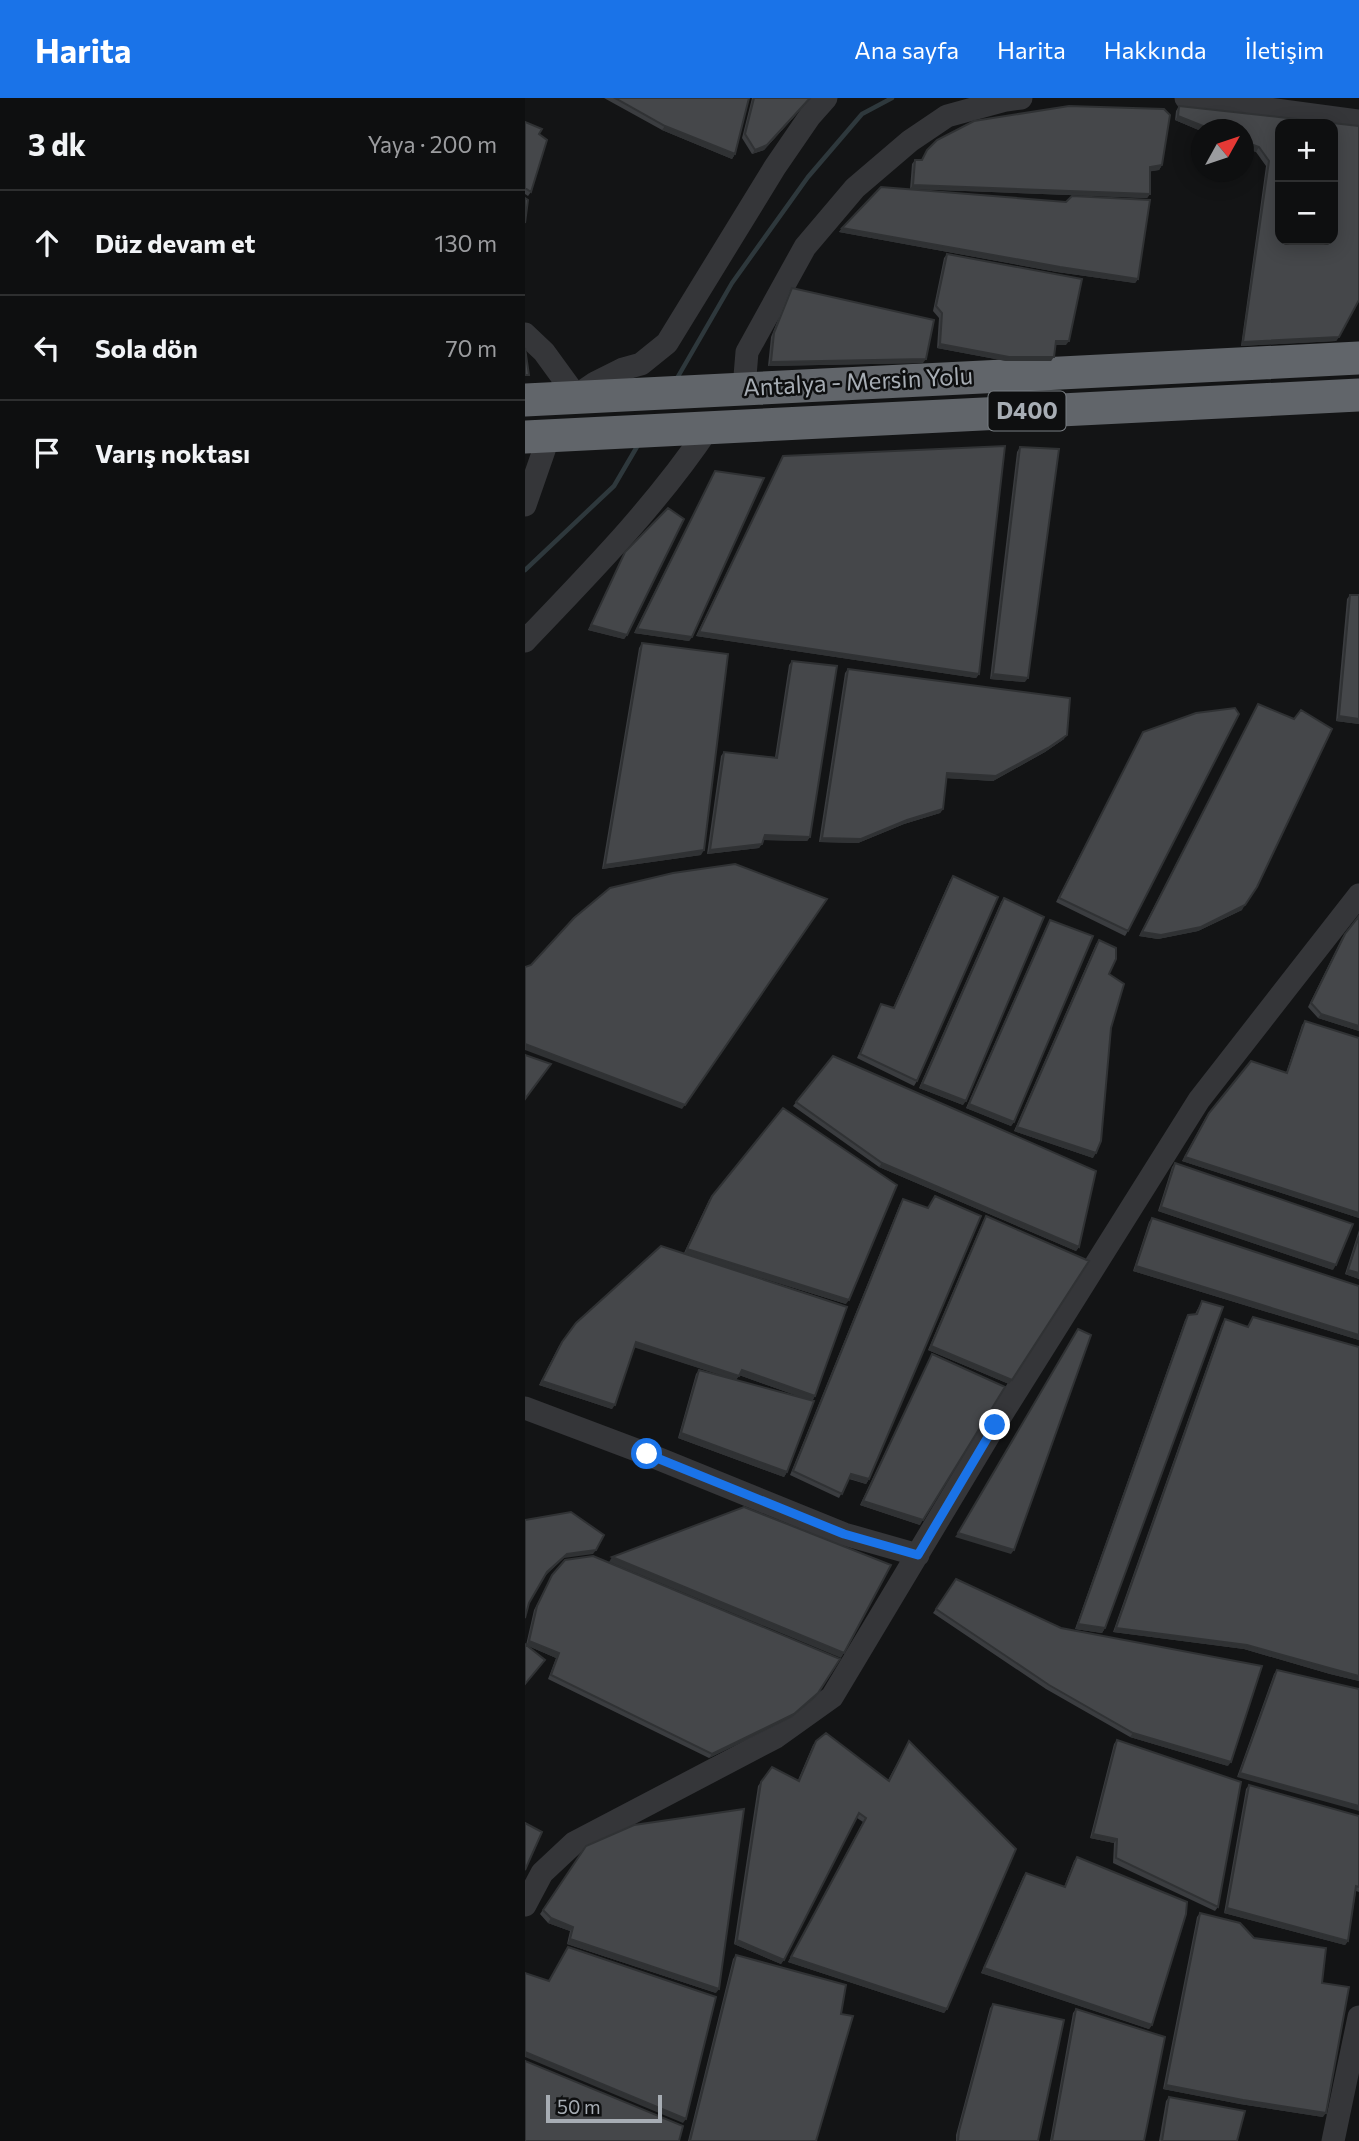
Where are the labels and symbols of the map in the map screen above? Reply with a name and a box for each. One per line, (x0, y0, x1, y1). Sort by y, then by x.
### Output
north arrow (1191, 119, 1254, 182)
street label: Antalya - Mersin Yolu (742, 360, 974, 401)
road number: D400 (988, 392, 1065, 430)
route end (979, 1409, 1010, 1440)
route start (631, 1438, 662, 1469)
scale bar (546, 2092, 661, 2124)

